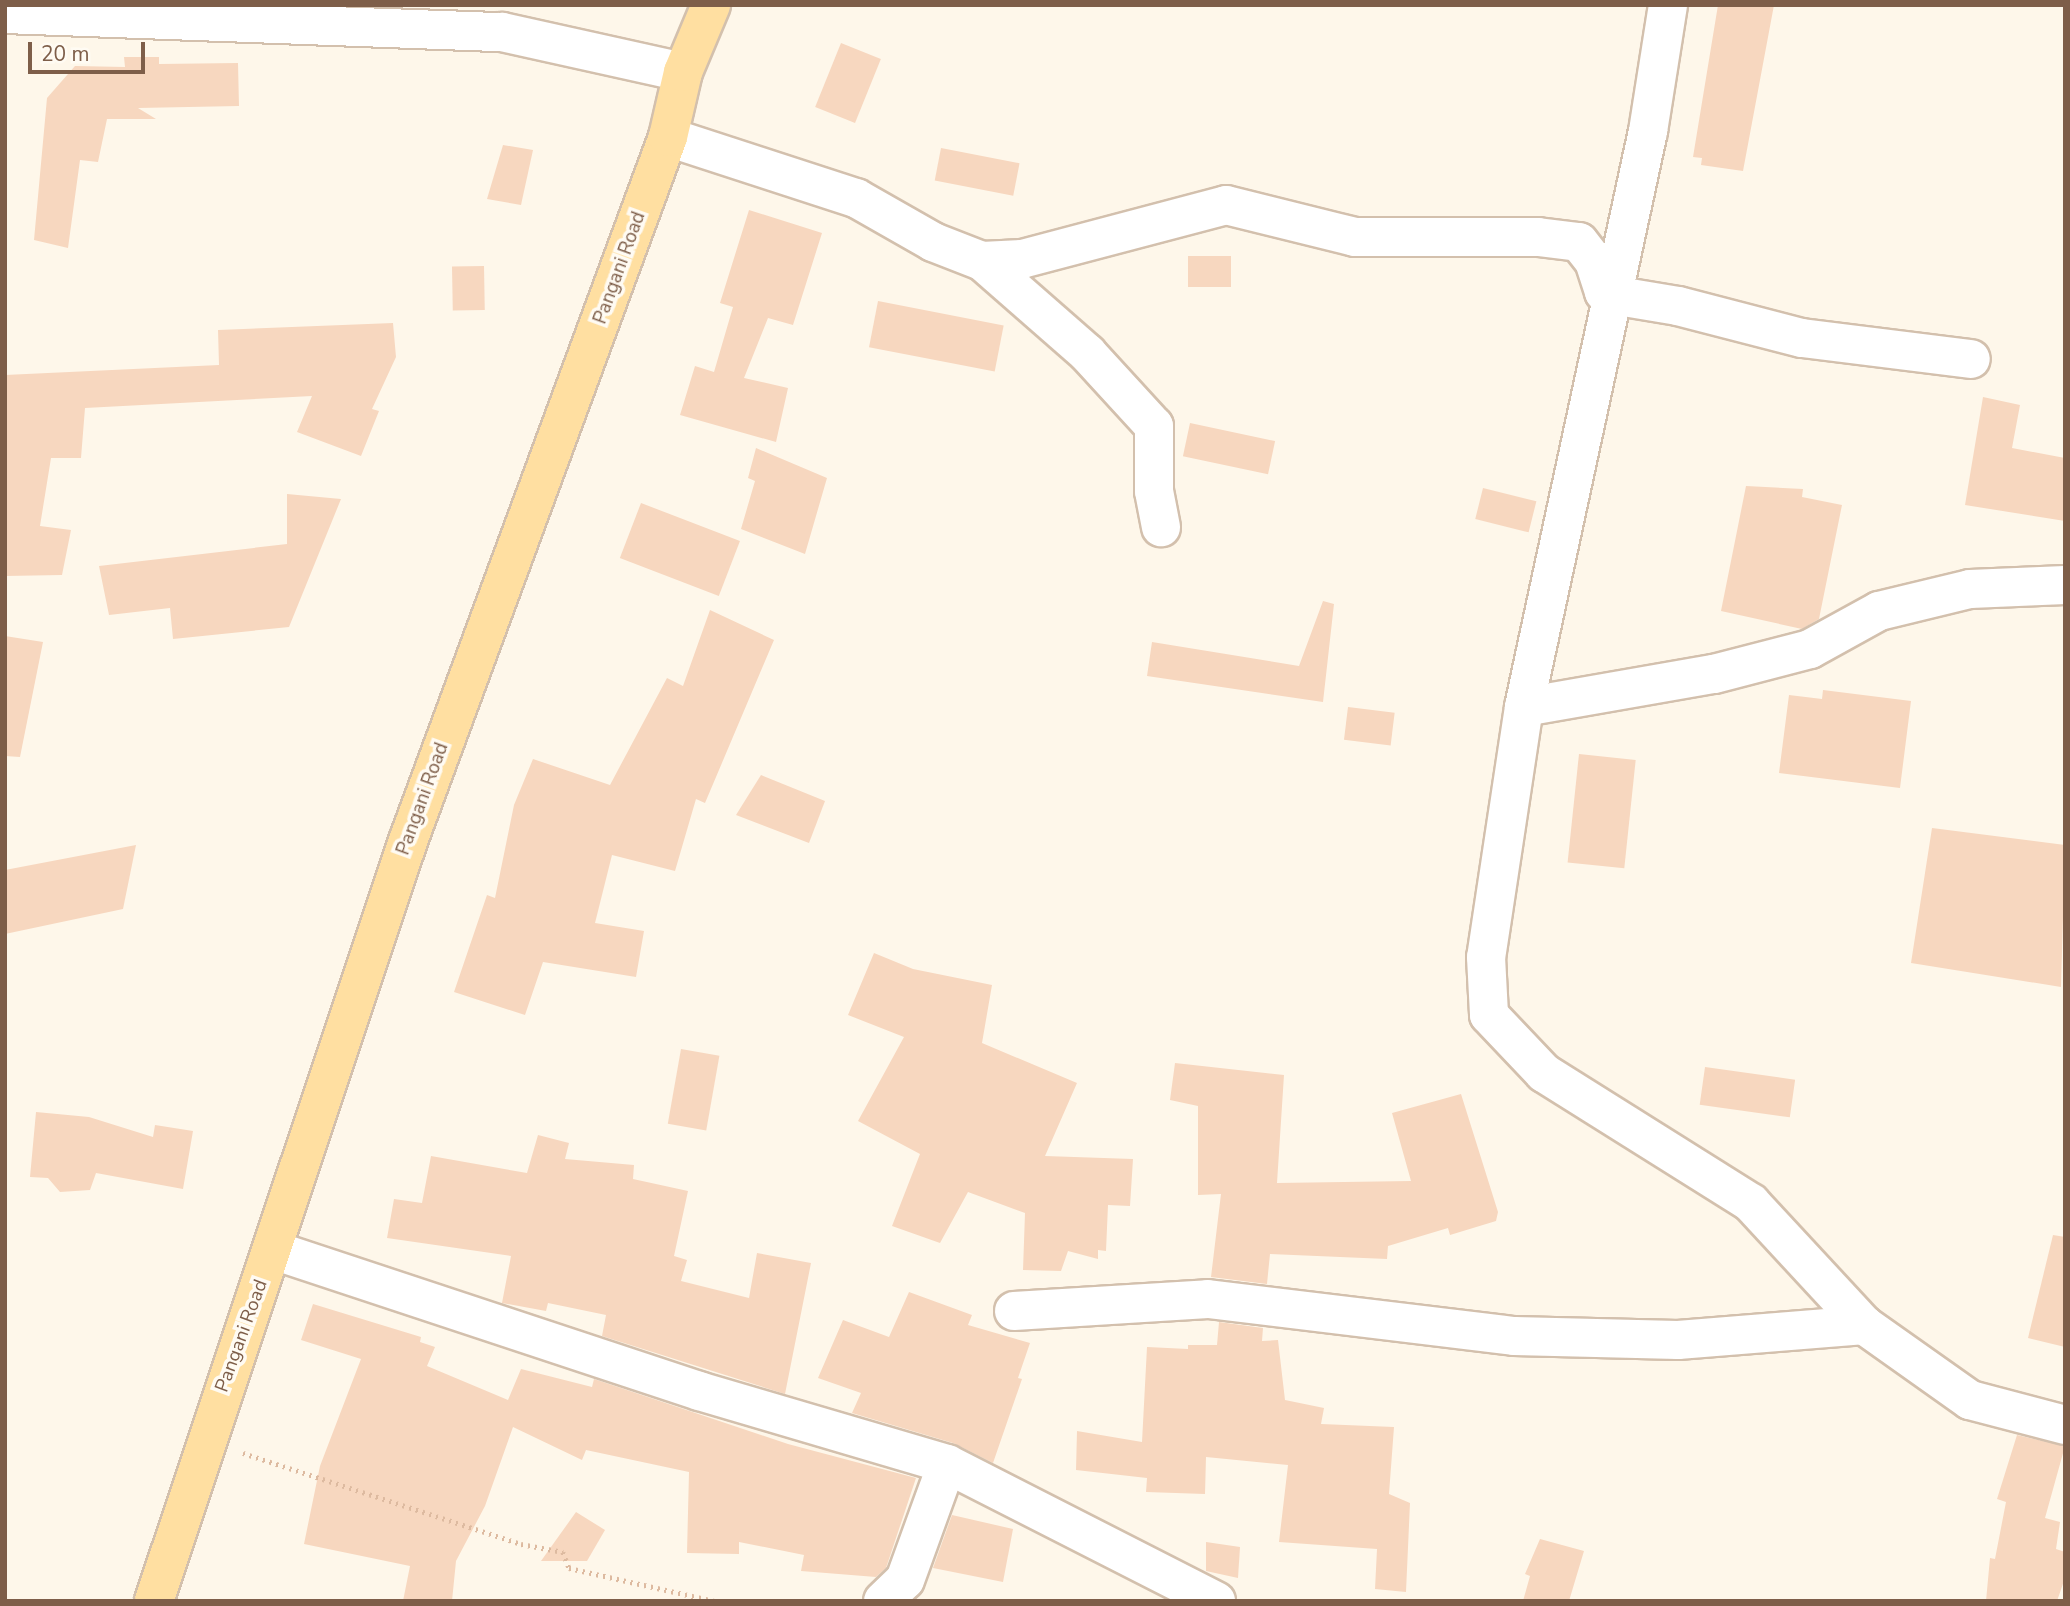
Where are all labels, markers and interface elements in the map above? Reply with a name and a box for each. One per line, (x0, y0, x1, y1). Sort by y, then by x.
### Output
scale bar (32, 28, 149, 72)
text: 20 m (41, 40, 90, 68)
street label: Pangani Road (589, 209, 651, 327)
street label: Pangani Road (392, 740, 454, 858)
street label: Pangani Road (211, 1277, 273, 1395)

